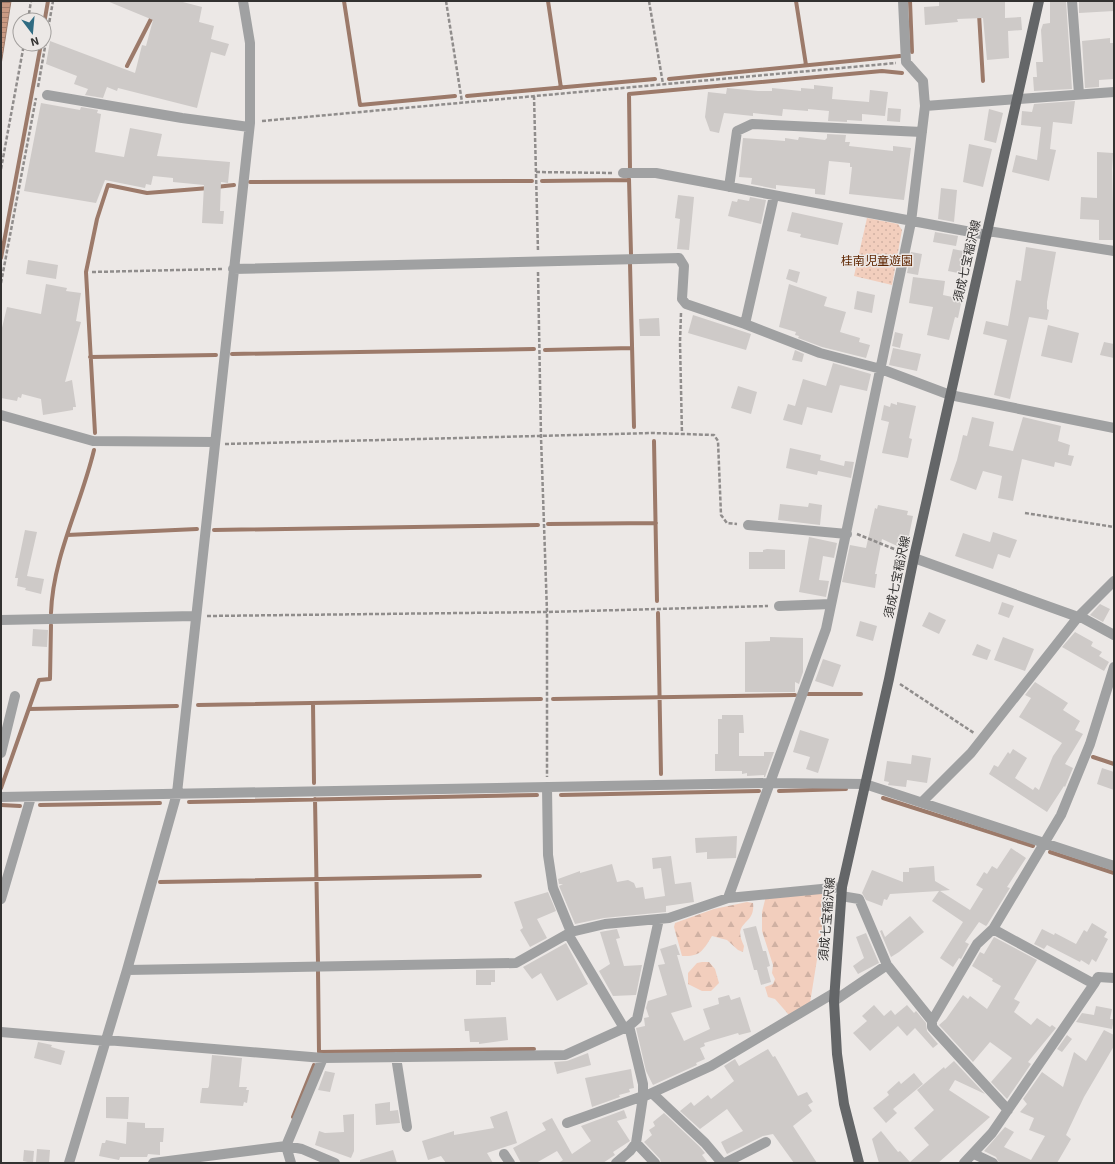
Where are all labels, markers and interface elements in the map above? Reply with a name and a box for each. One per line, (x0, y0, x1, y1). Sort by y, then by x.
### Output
north arrow (12, 12, 52, 52)
text: N (29, 35, 41, 49)
street label: 須成七宝稲沢線 (950, 218, 982, 303)
park label: 桂南児童遊園 (841, 253, 913, 267)
street label: 須成七宝稲沢線 (880, 534, 912, 619)
street label: 須成七宝稲沢線 (815, 876, 837, 961)

